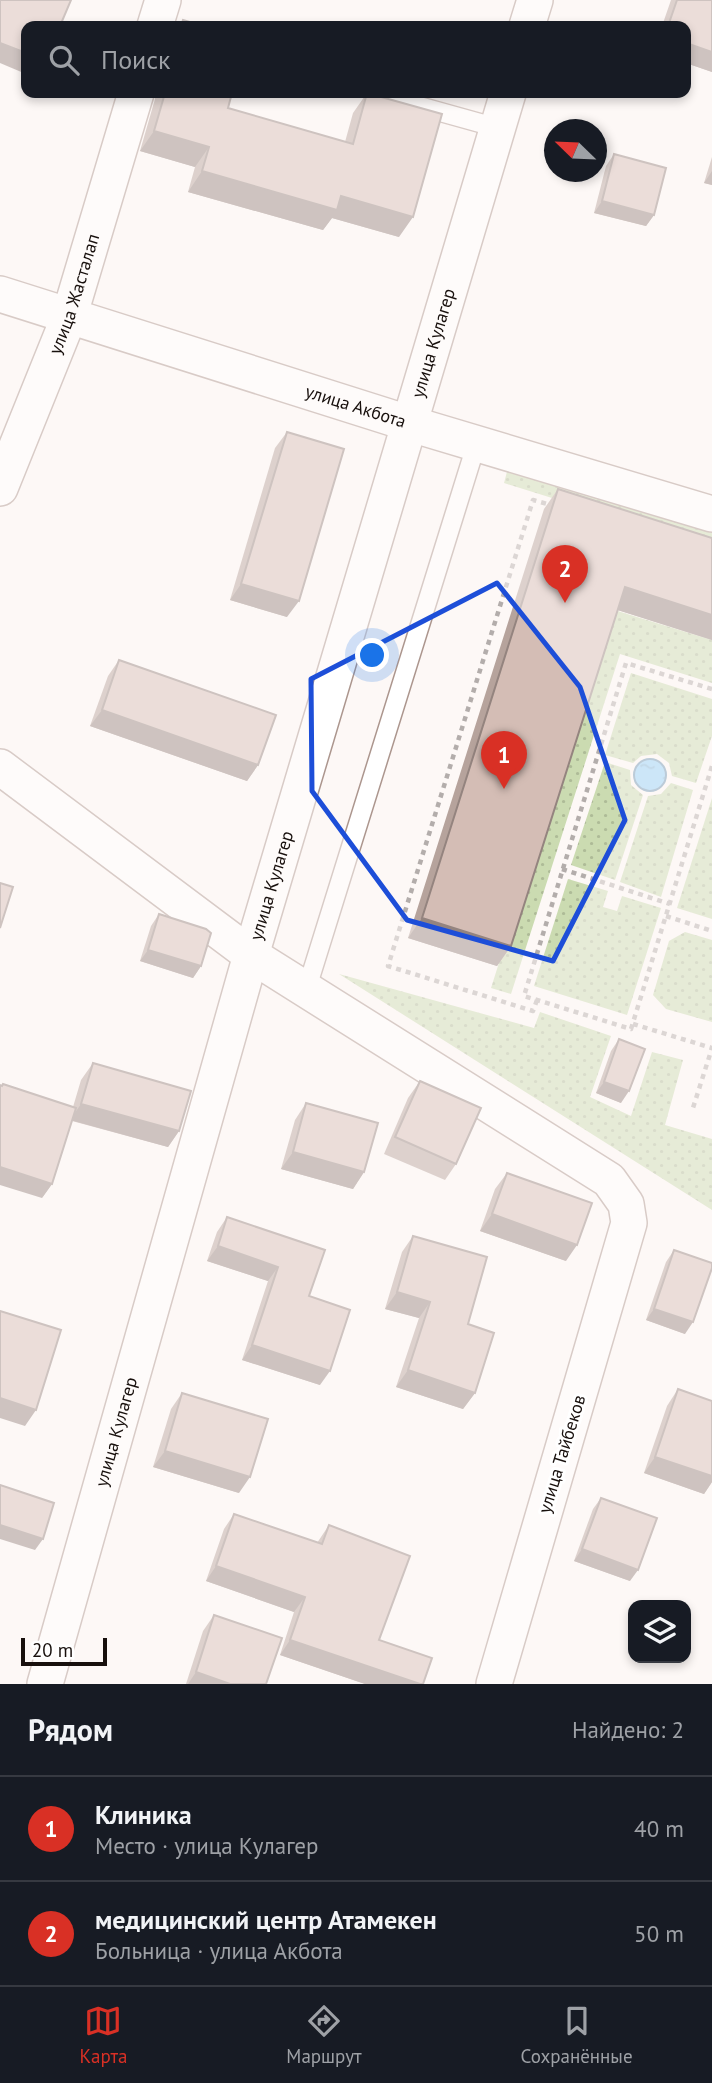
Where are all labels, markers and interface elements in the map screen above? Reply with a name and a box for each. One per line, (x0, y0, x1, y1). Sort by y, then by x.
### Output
search box (21, 21, 691, 98)
icon: search (45, 41, 83, 79)
text: Поиск (101, 43, 170, 76)
north arrow (544, 119, 607, 182)
street label: улица Жасталап (43, 231, 104, 358)
street label: улица Кулагер (406, 286, 460, 400)
street label: улица Акбота (303, 379, 409, 433)
pin: 2 (542, 545, 588, 603)
your location (355, 638, 389, 672)
pin: 1 (481, 731, 527, 789)
street label: улица Кулагер (244, 828, 298, 943)
street label: улица Кулагер (89, 1374, 142, 1489)
street label: улица Тайбеков (533, 1392, 590, 1516)
map controls (628, 1600, 691, 1663)
button: layers (628, 1600, 691, 1663)
scale bar (21, 1635, 107, 1667)
text: 20 m (32, 1638, 73, 1662)
text: Рядом (28, 1710, 113, 1749)
text: Найдено: 2 (572, 1715, 684, 1744)
text: Клиника (95, 1798, 192, 1831)
text: 1 (44, 1814, 58, 1843)
text: 40 m (634, 1814, 684, 1843)
text: Место · улица Кулагер (95, 1831, 319, 1860)
text: медицинский центр Атамекен (95, 1903, 437, 1936)
text: 2 (44, 1919, 58, 1948)
text: 50 m (634, 1919, 684, 1948)
text: Больница · улица Акбота (95, 1936, 343, 1965)
tab: Карта (79, 2002, 127, 2068)
tab: Маршрут (286, 2002, 362, 2068)
tab: Сохранённые (520, 2002, 633, 2068)

